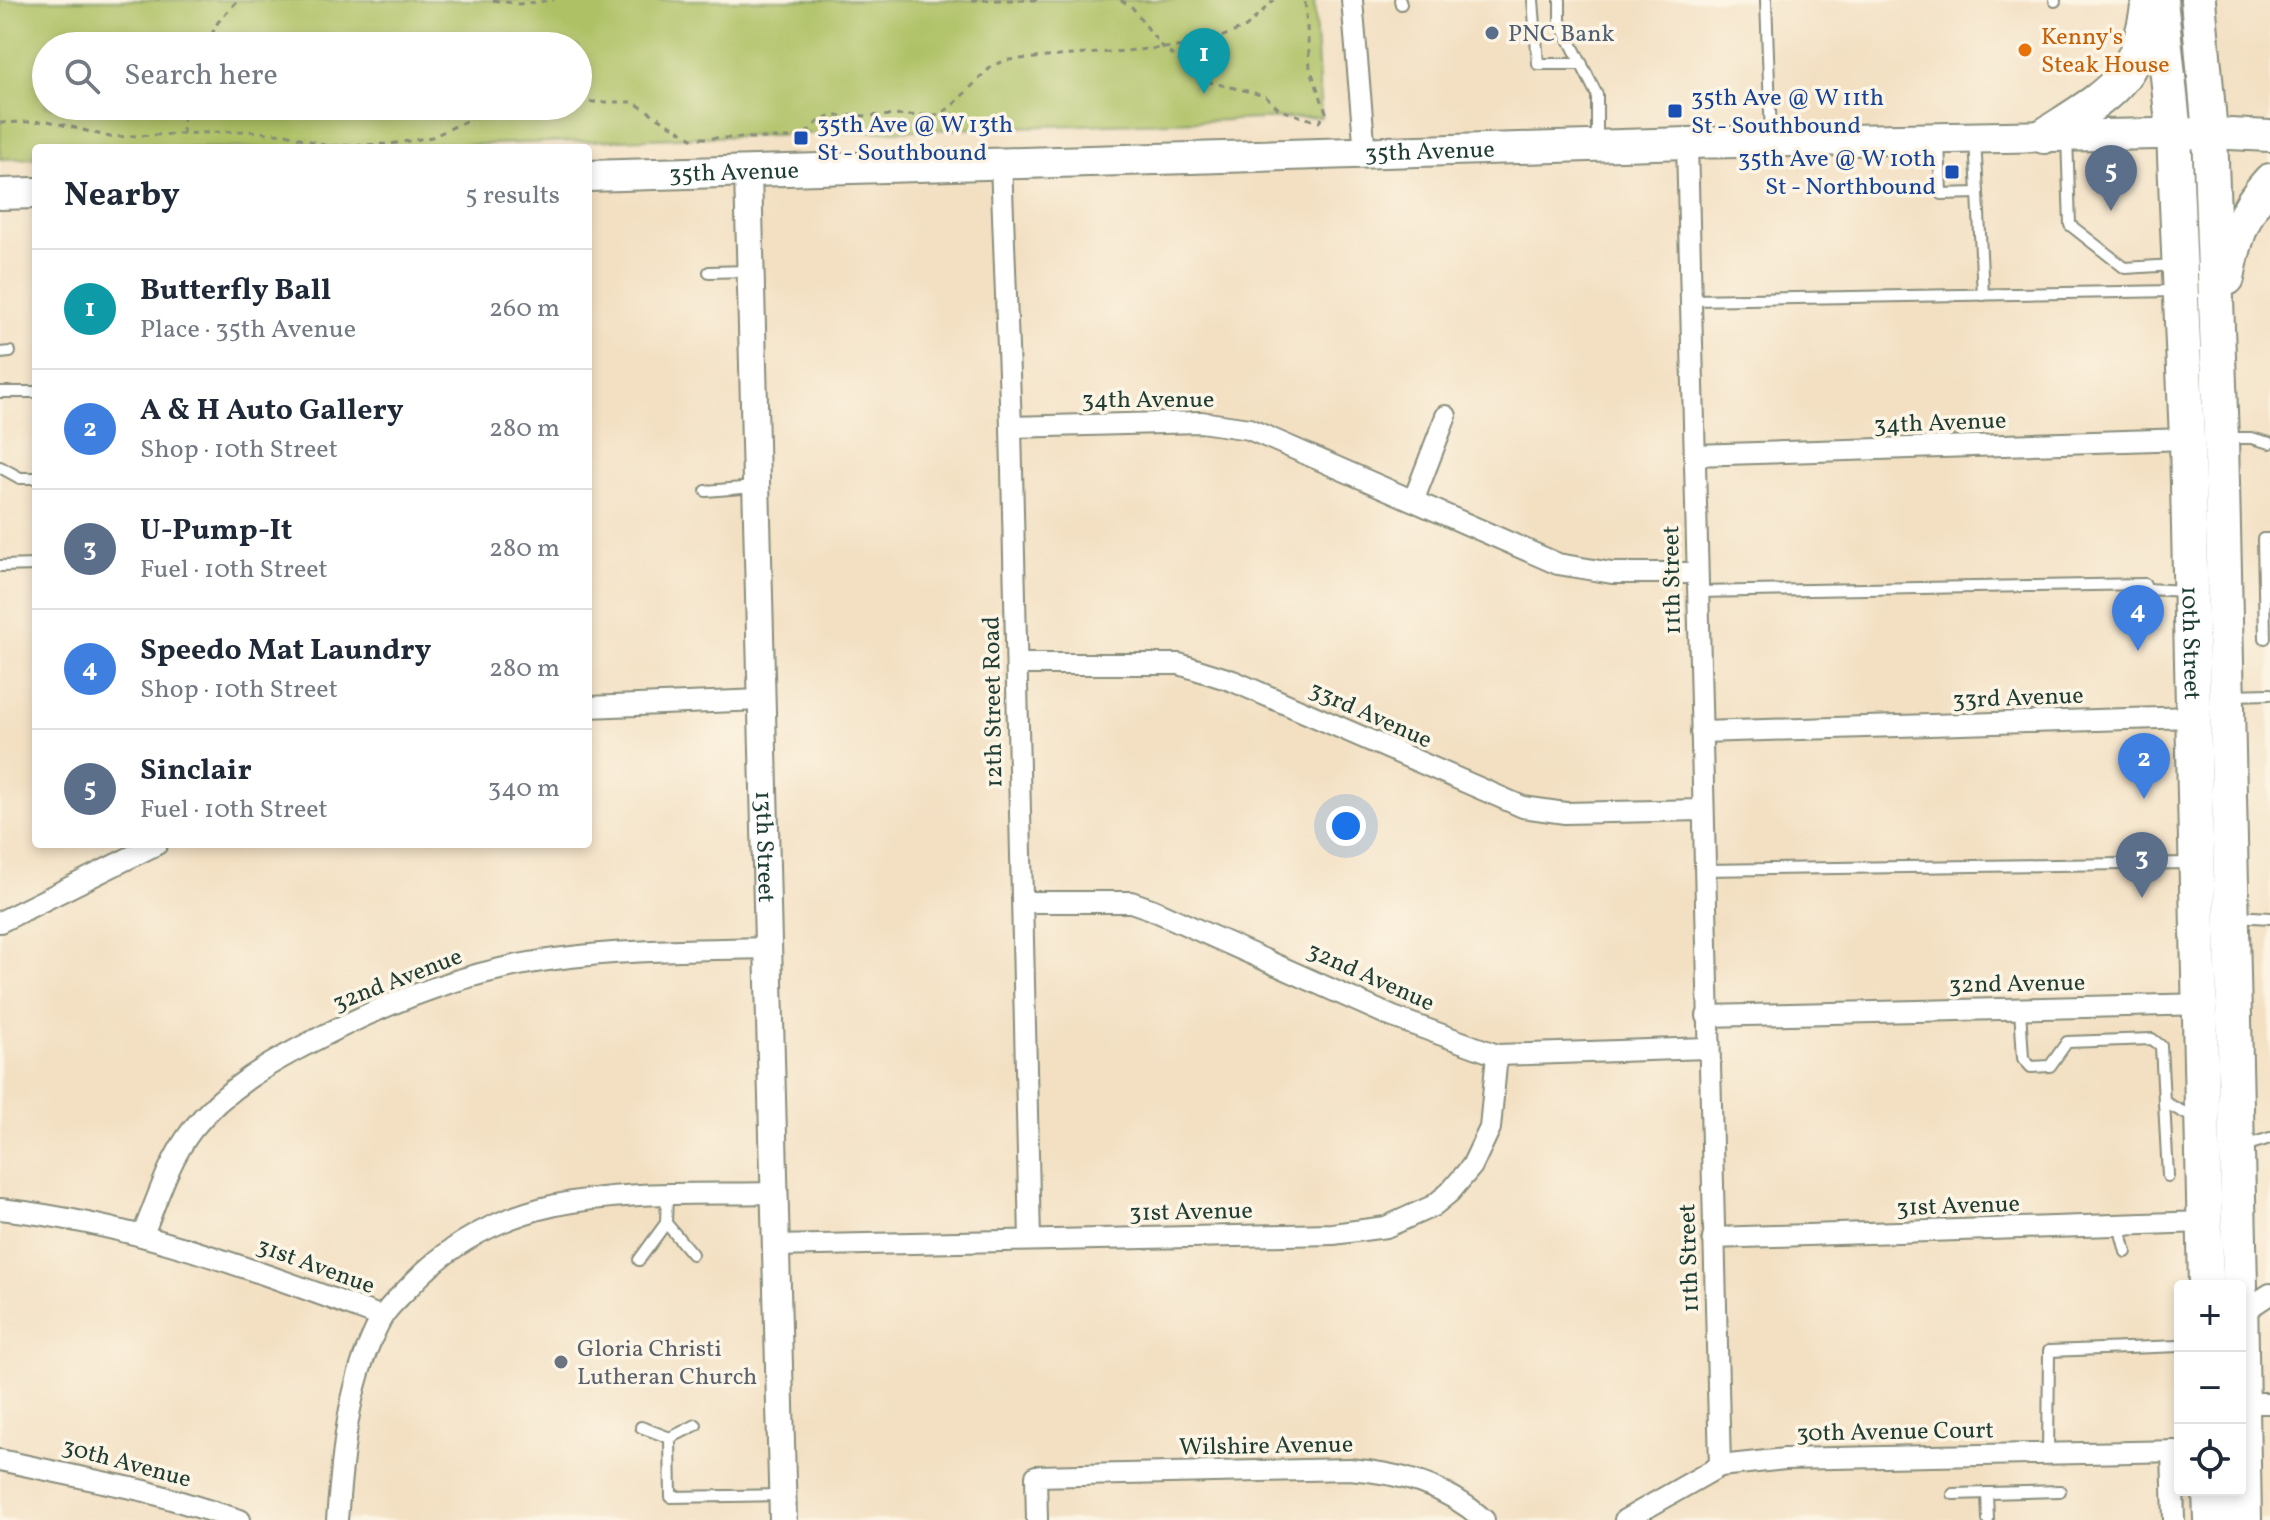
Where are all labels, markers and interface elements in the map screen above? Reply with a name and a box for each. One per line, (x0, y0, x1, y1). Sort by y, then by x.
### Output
place label: PNC Bank (1508, 18, 1615, 52)
place label: Kenny's Steak House (2041, 21, 2170, 83)
marker: PNC Bank (1483, 24, 1501, 42)
pin: 1 (1178, 28, 1230, 94)
search box (32, 32, 592, 120)
marker: Kenny's Steak House (2016, 41, 2034, 59)
icon: search (60, 54, 104, 98)
text: Search here (124, 55, 278, 97)
place label: 35th Ave @ W 11th St - Southbound (1691, 82, 1884, 144)
marker: 35th Ave @ W 11th St - Southbound (1666, 102, 1684, 120)
place label: 35th Ave @ W 13th St - Southbound (817, 109, 1013, 171)
marker: 35th Ave @ W 13th St - Southbound (792, 129, 810, 147)
street label: 35th Avenue (1364, 134, 1495, 172)
place label: 35th Ave @ W 10th St - Northbound (1738, 143, 1936, 205)
pin: 5 (2085, 145, 2137, 211)
street label: 35th Avenue (669, 155, 799, 193)
marker: 35th Ave @ W 10th St - Northbound (1943, 163, 1961, 181)
text: Nearby (64, 173, 180, 220)
text: 5 results (465, 178, 560, 214)
text: Butterfly Ball (140, 270, 331, 312)
text: 1 (85, 291, 95, 327)
text: 260 m (489, 291, 560, 327)
text: Place · 35th Avenue (140, 312, 356, 348)
street label: 34th Avenue (1082, 384, 1214, 418)
text: A & H Auto Gallery (140, 390, 404, 432)
street label: 34th Avenue (1873, 405, 2007, 443)
text: 2 (83, 411, 97, 447)
text: 280 m (489, 411, 560, 447)
text: Shop · 10th Street (140, 432, 338, 468)
text: U-Pump-It (140, 510, 292, 552)
street label: 11th Street (1655, 525, 1691, 635)
text: 3 (83, 531, 97, 567)
text: 280 m (489, 531, 560, 567)
text: Fuel · 10th Street (140, 552, 328, 588)
pin: 4 (2112, 585, 2164, 651)
street label: 10th Street (2171, 585, 2208, 700)
street label: 12th Street Road (976, 616, 1012, 788)
text: Speedo Mat Laundry (140, 630, 431, 672)
text: 4 (82, 651, 98, 687)
text: 280 m (489, 651, 560, 687)
text: Shop · 10th Street (140, 672, 338, 708)
street label: 33rd Avenue (1303, 674, 1437, 758)
street label: 33rd Avenue (1952, 680, 2084, 718)
pin: 2 (2118, 733, 2170, 799)
text: Sinclair (140, 750, 252, 792)
text: 5 (84, 771, 96, 807)
text: 340 m (488, 771, 560, 807)
street label: 13th Street (745, 790, 782, 903)
text: Fuel · 10th Street (140, 792, 328, 828)
your location (1326, 806, 1366, 846)
pin: 3 (2116, 832, 2168, 898)
street label: 32nd Avenue (1301, 935, 1439, 1021)
street label: 32nd Avenue (328, 941, 467, 1021)
street label: 32nd Avenue (1949, 967, 2086, 1003)
street label: 31st Avenue (1896, 1188, 2020, 1226)
street label: 31st Avenue (1129, 1195, 1253, 1231)
street label: 11th Street (1671, 1203, 1709, 1313)
street label: 31st Avenue (251, 1230, 379, 1304)
map controls (2174, 1280, 2246, 1496)
button: + (2174, 1280, 2246, 1352)
place label: Gloria Christi Lutheran Church (577, 1333, 757, 1395)
button: − (2174, 1352, 2246, 1424)
marker: Gloria Christi Lutheran Church (552, 1353, 570, 1371)
street label: 30th Avenue Court (1796, 1414, 1994, 1452)
button: locate (2174, 1424, 2246, 1496)
street label: Wilshire Avenue (1179, 1428, 1353, 1466)
street label: 30th Avenue (58, 1430, 195, 1497)

